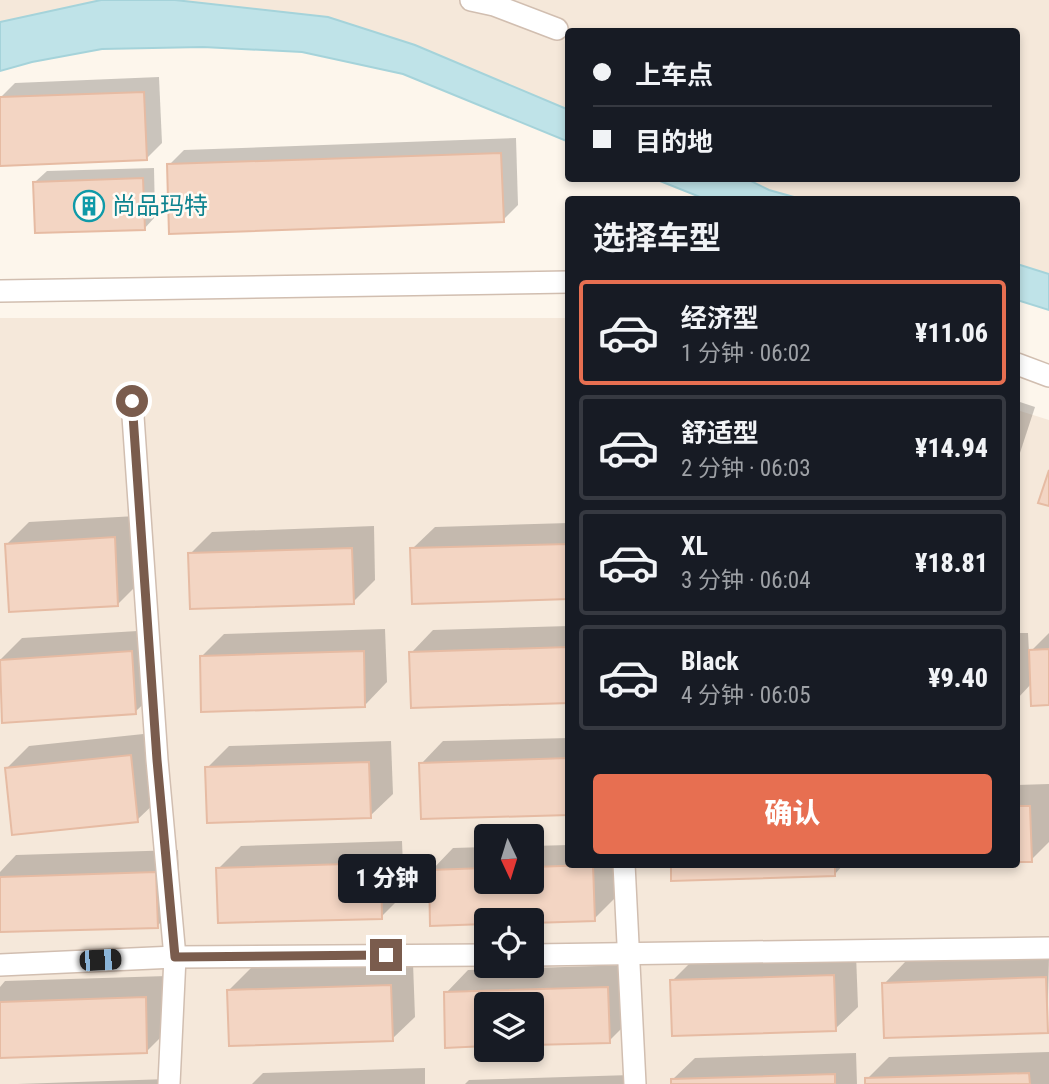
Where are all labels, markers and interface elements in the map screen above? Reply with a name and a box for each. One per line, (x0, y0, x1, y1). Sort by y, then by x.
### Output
text: 上车点 (635, 60, 713, 90)
text: 目的地 (635, 127, 713, 157)
building icon: 尚品玛特 (72, 189, 106, 223)
place label: 尚品玛特 (112, 192, 208, 220)
text: 选择车型 (593, 219, 721, 257)
icon: car (597, 301, 660, 364)
text: 经济型 (681, 303, 759, 333)
text: ¥11.06 (915, 318, 988, 348)
text: 1 分钟 · 06:02 (681, 340, 811, 367)
route start (116, 385, 148, 417)
icon: car (597, 416, 660, 479)
text: 舒适型 (681, 418, 759, 448)
text: ¥14.94 (915, 433, 988, 463)
text: 2 分钟 · 06:03 (681, 455, 811, 482)
icon: car (597, 531, 660, 594)
text: XL (681, 531, 708, 561)
text: ¥18.81 (915, 548, 988, 578)
text: 3 分钟 · 06:04 (681, 567, 811, 594)
icon: car (597, 646, 660, 709)
text: Black (681, 646, 739, 676)
text: ¥9.40 (928, 663, 988, 693)
text: 4 分钟 · 06:05 (681, 682, 811, 709)
button: 确认 (593, 774, 992, 854)
north arrow (474, 824, 544, 894)
map controls (474, 824, 544, 1062)
callout: 1 分钟 (337, 853, 435, 902)
text: 1 分钟 (356, 865, 419, 892)
button: locate (474, 908, 544, 978)
route end (370, 939, 402, 971)
car (79, 948, 122, 972)
button: layers (474, 992, 544, 1062)

